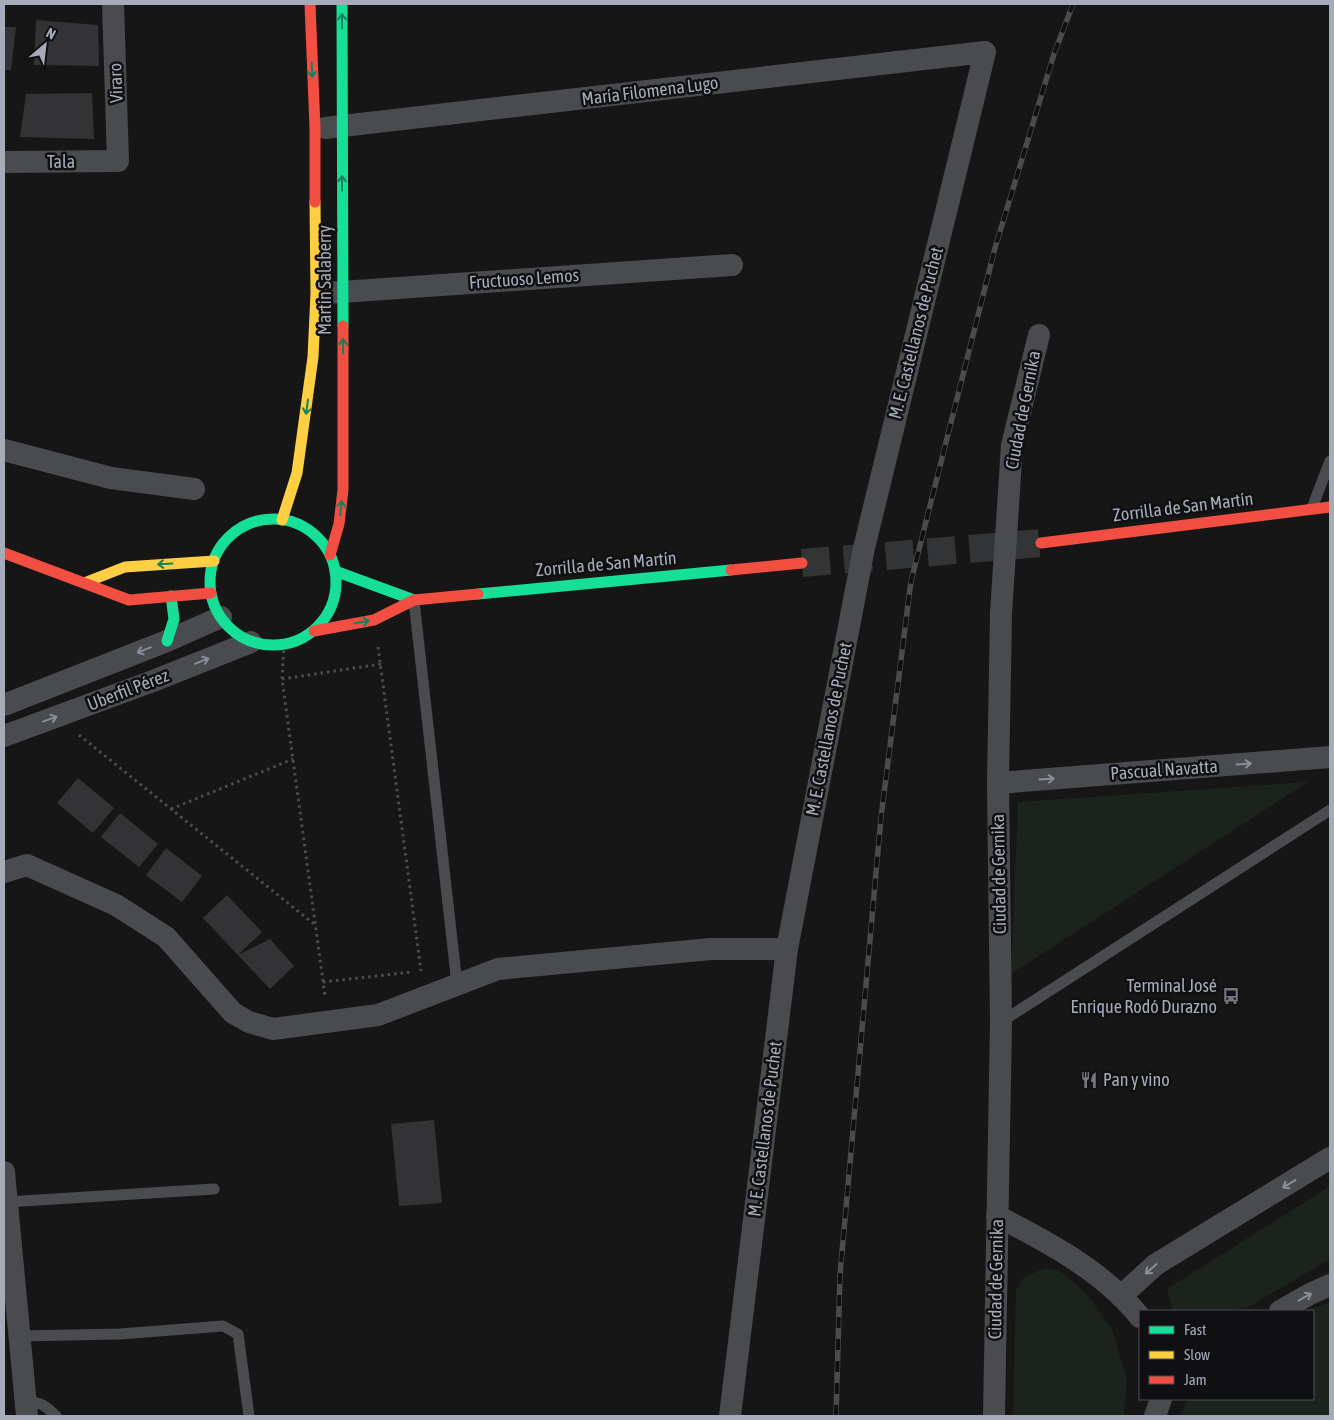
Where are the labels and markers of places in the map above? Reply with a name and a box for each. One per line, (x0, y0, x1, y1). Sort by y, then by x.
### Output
place label: Terminal José Enrique Rodó Durazno (1071, 975, 1217, 1017)
bus stop icon: Terminal José Enrique Rodó Durazno (1221, 986, 1241, 1006)
place label: Pan y vino (1103, 1069, 1170, 1090)
restaurant icon: Pan y vino (1079, 1070, 1099, 1090)

